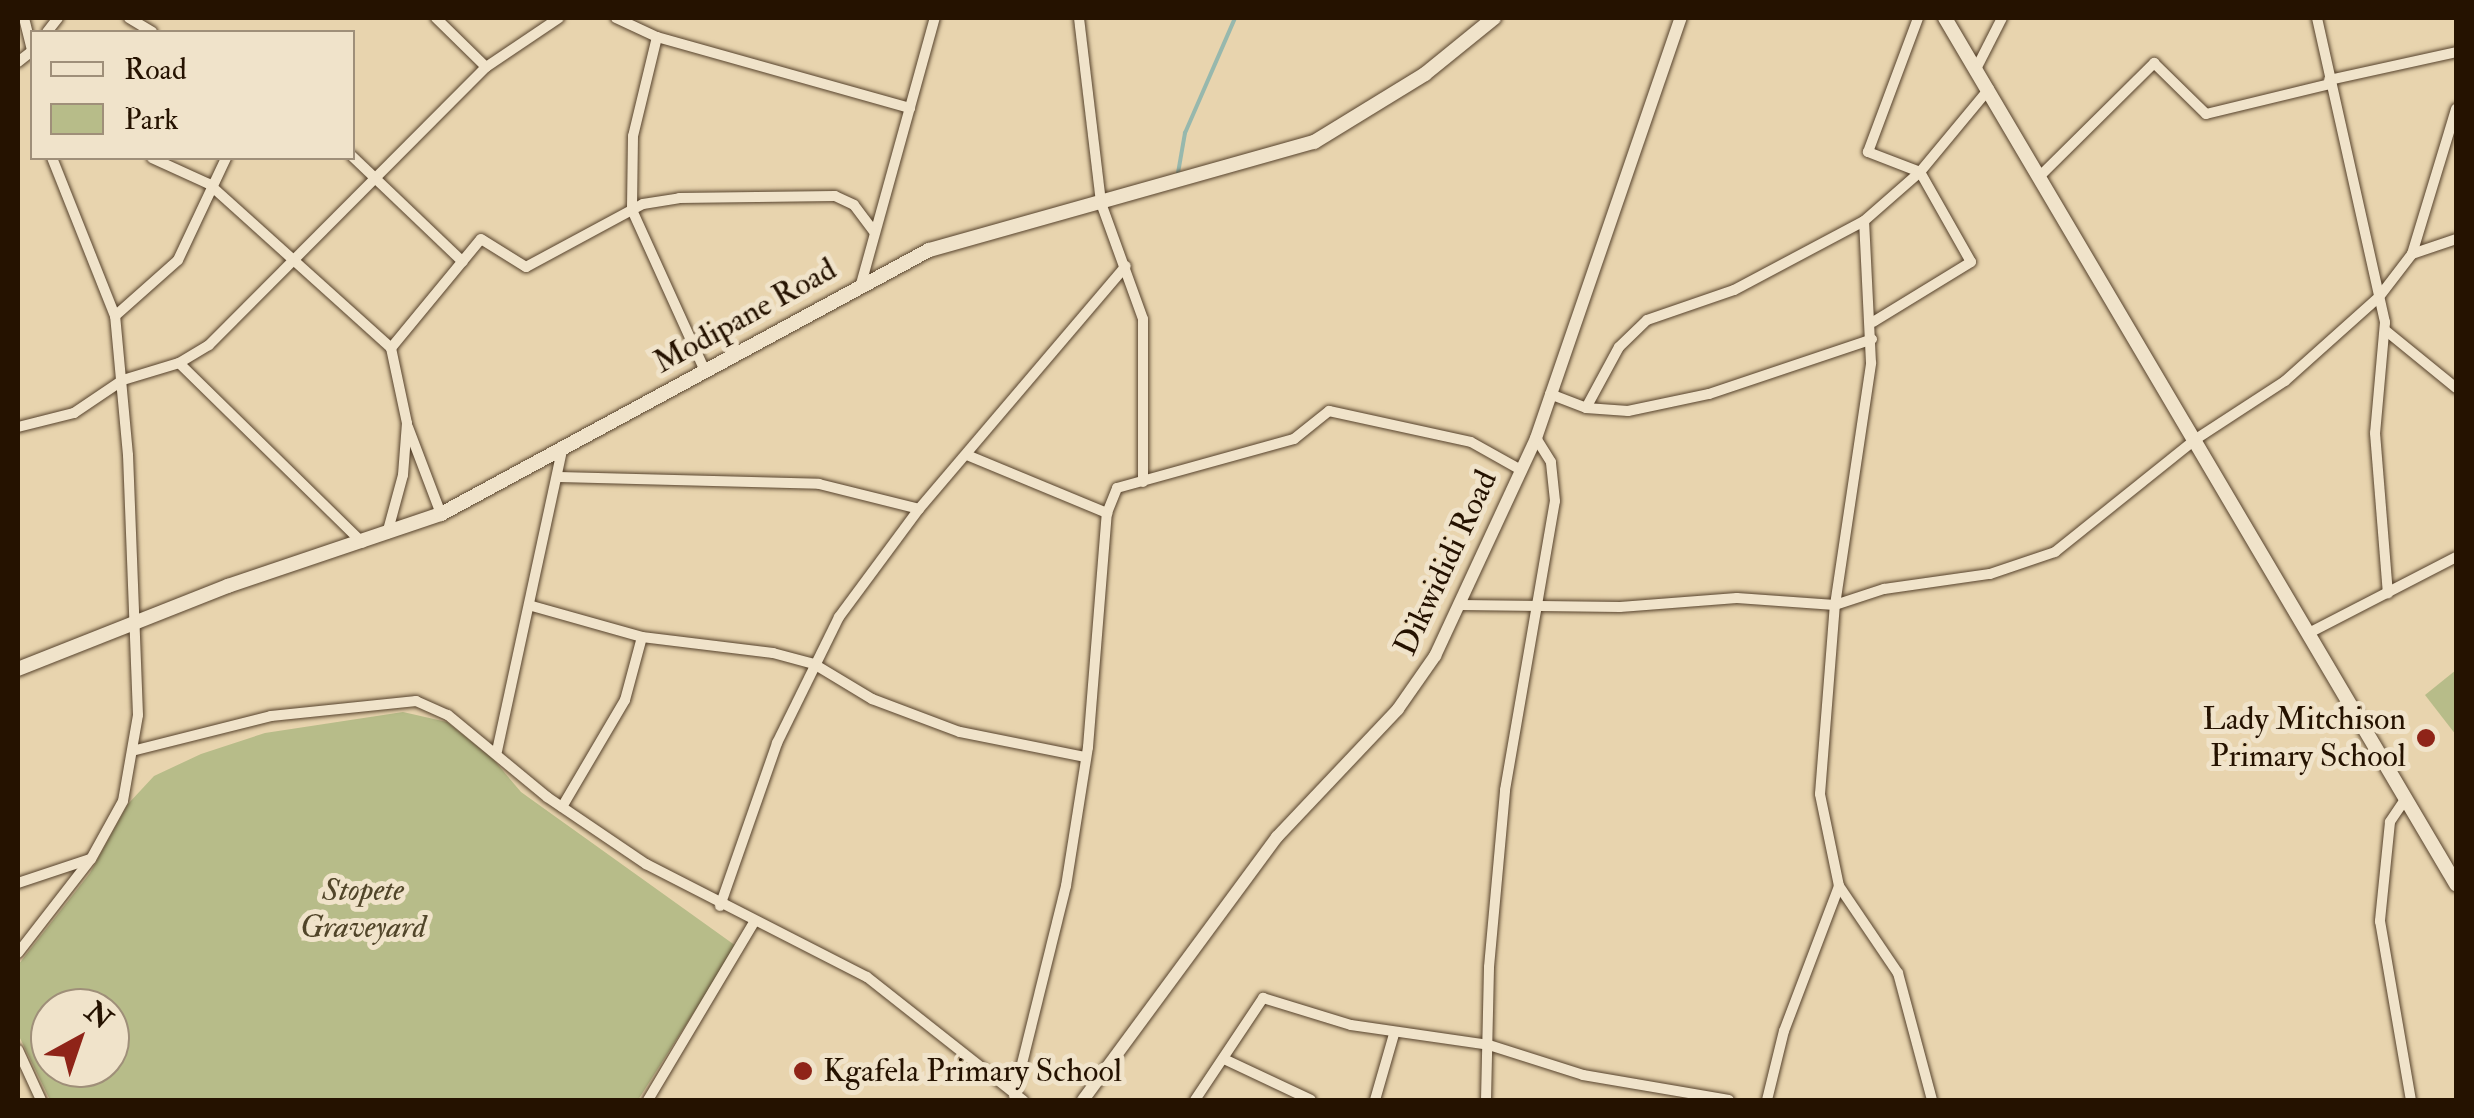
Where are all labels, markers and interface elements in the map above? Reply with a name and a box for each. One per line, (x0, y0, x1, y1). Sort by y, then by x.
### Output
legend (30, 30, 355, 160)
text: Road (124, 51, 187, 88)
text: Park (124, 101, 179, 138)
street label: Modipane Road (647, 250, 843, 382)
street label: Dikwididi Road (1386, 464, 1506, 662)
place label: Lady Mitchison Primary School (2202, 701, 2406, 776)
marker: Lady Mitchison Primary School (2415, 727, 2437, 749)
park label: Stopete Graveyard (300, 872, 426, 947)
north arrow (30, 988, 130, 1088)
text: N (77, 995, 119, 1038)
place label: Kgafela Primary School (823, 1052, 1122, 1090)
marker: Kgafela Primary School (792, 1060, 814, 1082)

